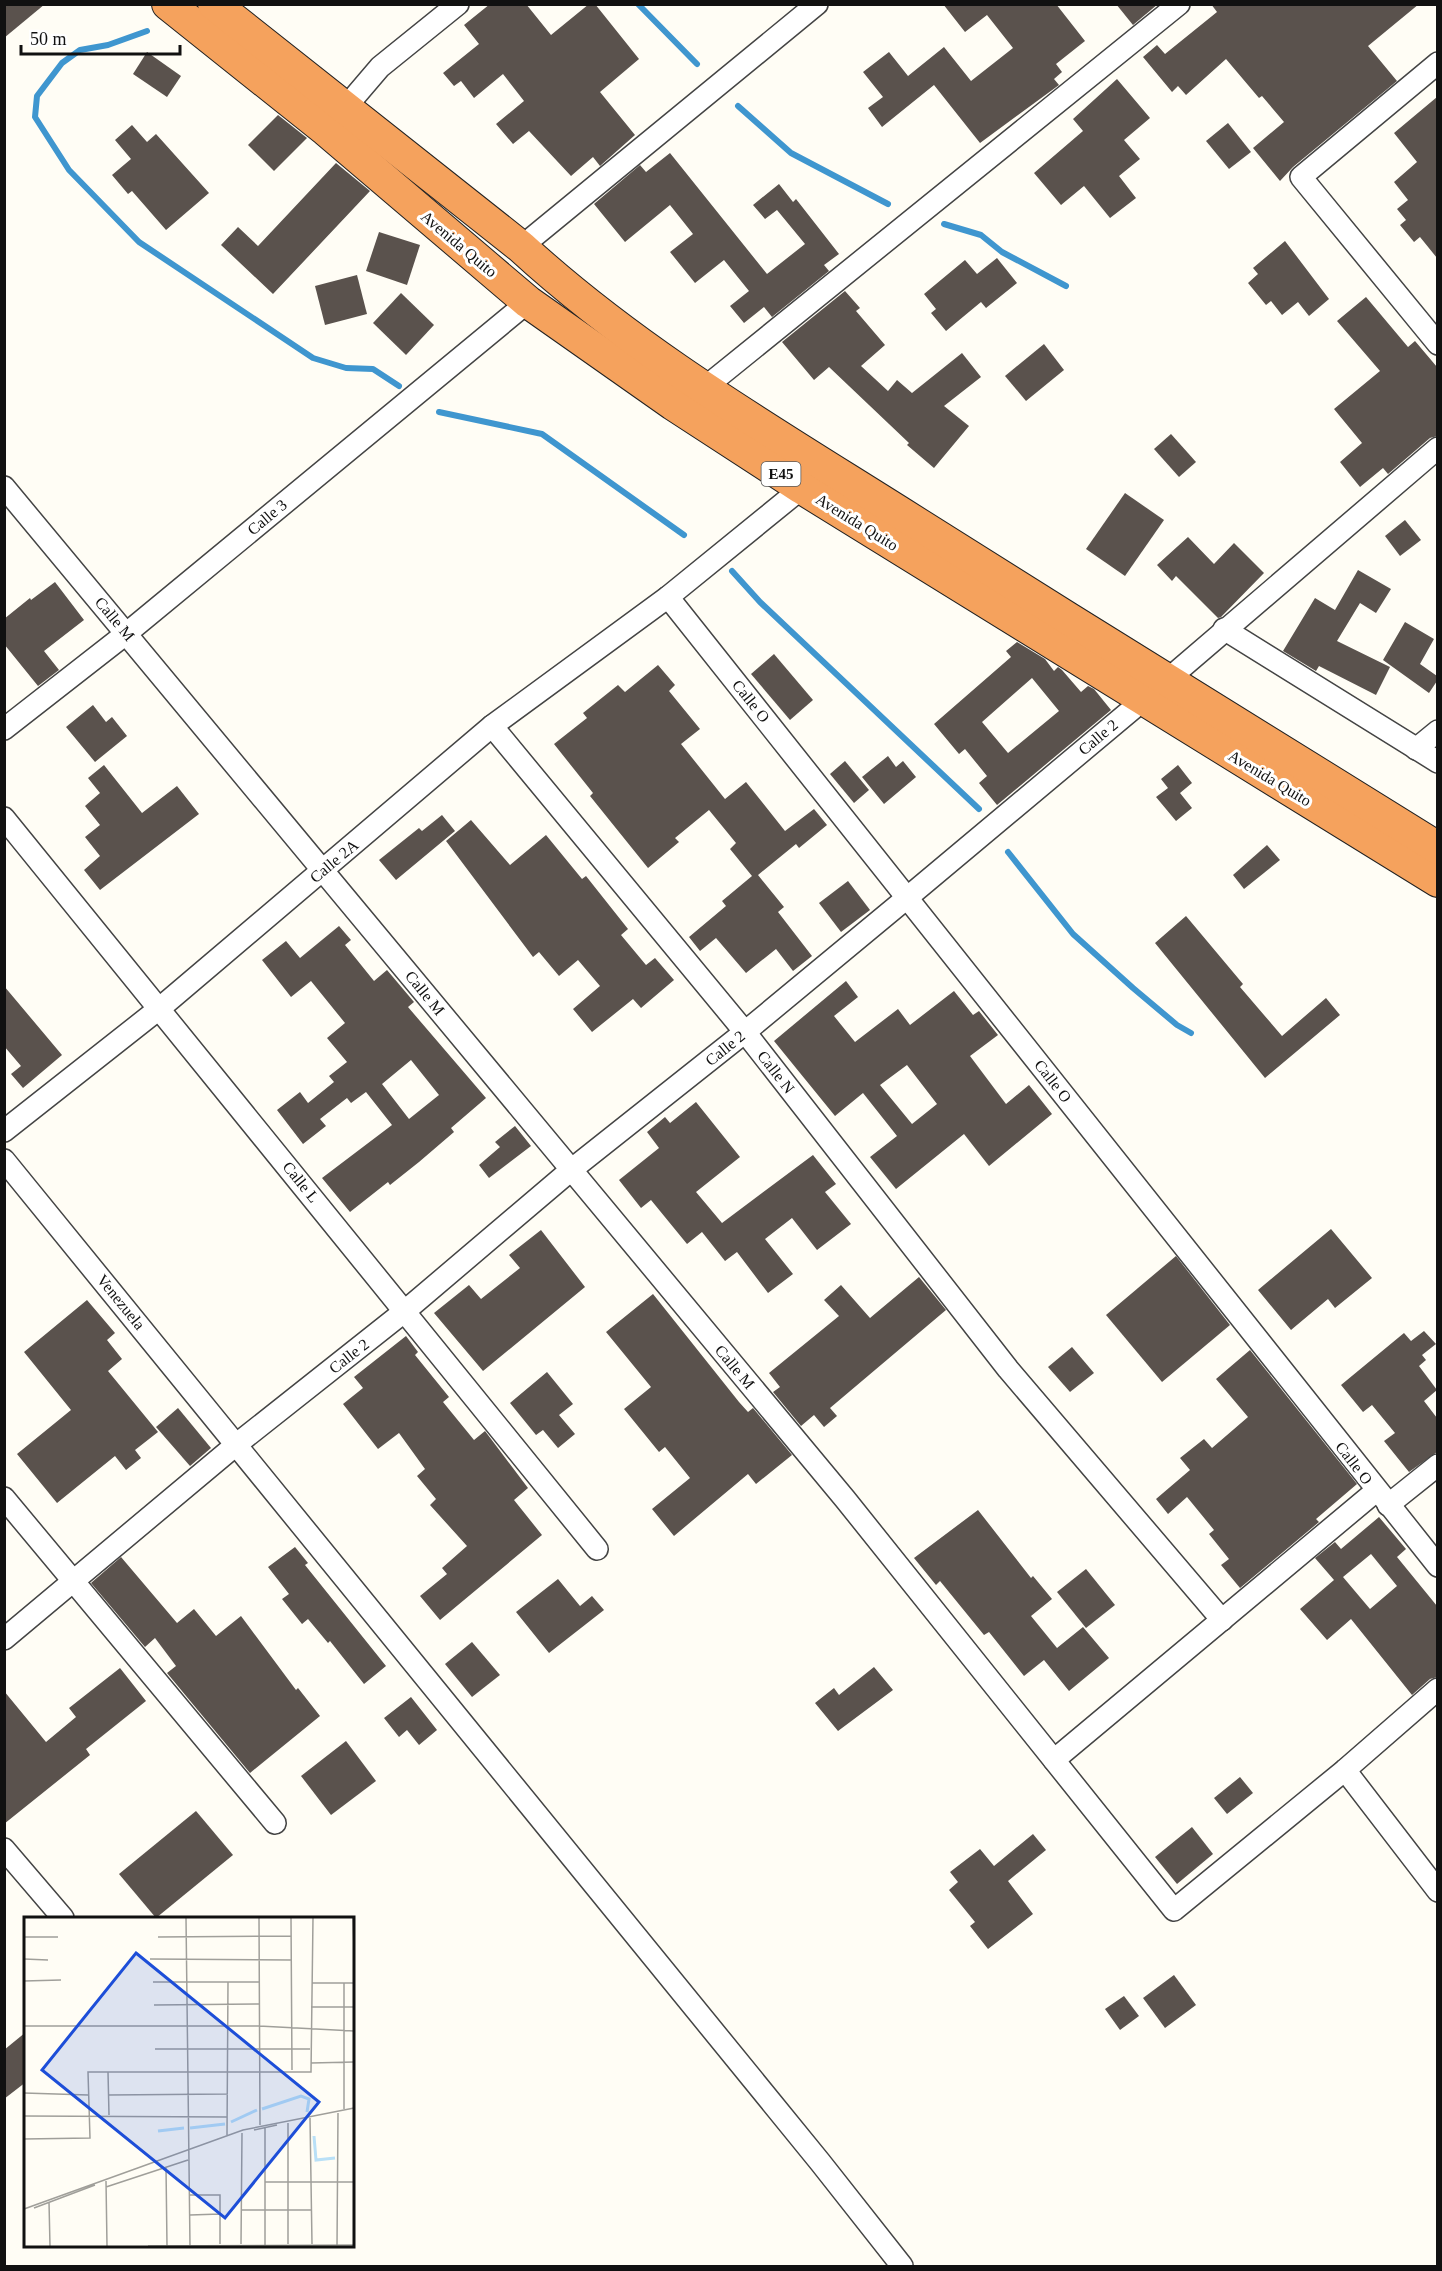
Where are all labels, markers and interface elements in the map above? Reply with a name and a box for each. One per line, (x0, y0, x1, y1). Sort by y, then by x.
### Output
scale bar (21, 18, 180, 56)
text: 50 m (30, 29, 67, 49)
street label: Avenida Quito (418, 207, 500, 281)
road number: E45 (762, 462, 800, 486)
street label: Avenida Quito (813, 490, 901, 554)
street label: Calle 3 (244, 496, 290, 538)
street label: Calle M (92, 594, 138, 644)
street label: Calle O (729, 676, 773, 726)
street label: Calle 2 (1075, 716, 1121, 758)
street label: Avenida Quito (1226, 747, 1314, 809)
street label: Calle 2A (307, 836, 362, 886)
street label: Calle M (402, 967, 448, 1019)
street label: Calle 2 (702, 1027, 748, 1069)
street label: Calle N (754, 1047, 798, 1097)
street label: Calle O (1031, 1056, 1075, 1106)
street label: Calle L (279, 1158, 323, 1206)
street label: Venezuela (94, 1271, 148, 1333)
street label: Calle 2 (326, 1335, 372, 1377)
street label: Calle M (712, 1342, 758, 1392)
street label: Calle O (1332, 1438, 1376, 1488)
inset map (24, 1917, 354, 2247)

